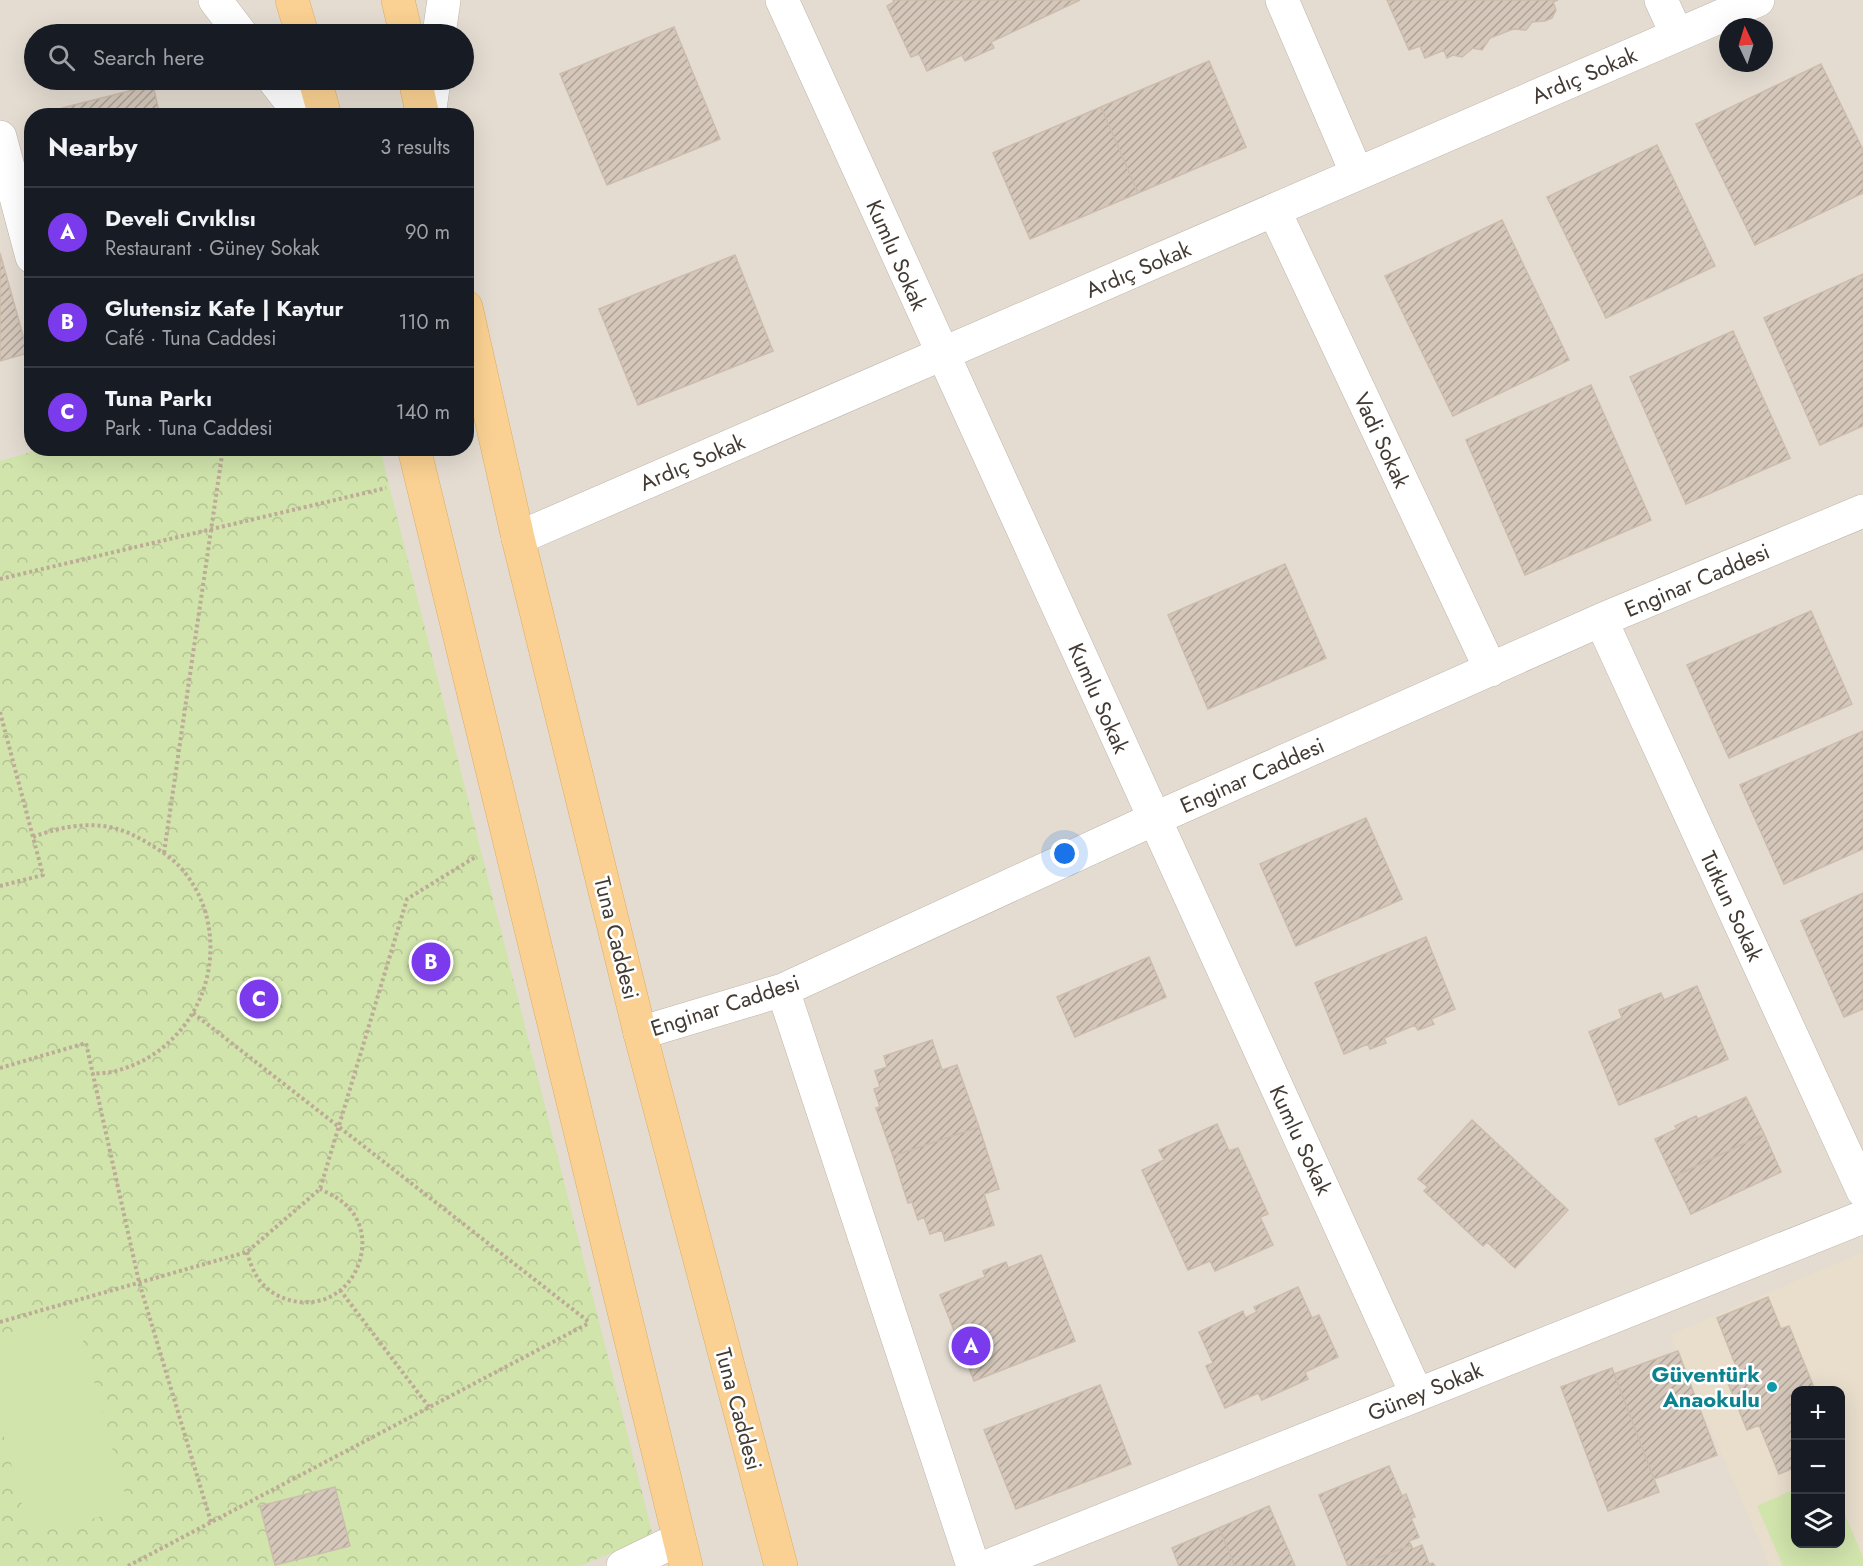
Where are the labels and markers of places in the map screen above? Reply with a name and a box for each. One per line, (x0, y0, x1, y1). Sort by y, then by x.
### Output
pin: B (412, 940, 450, 984)
pin: C (240, 976, 278, 1022)
pin: A (952, 1324, 990, 1368)
place label: Güventürk Anaokulu (1652, 1358, 1760, 1415)
marker: Güventürk Anaokulu (1765, 1380, 1779, 1394)

